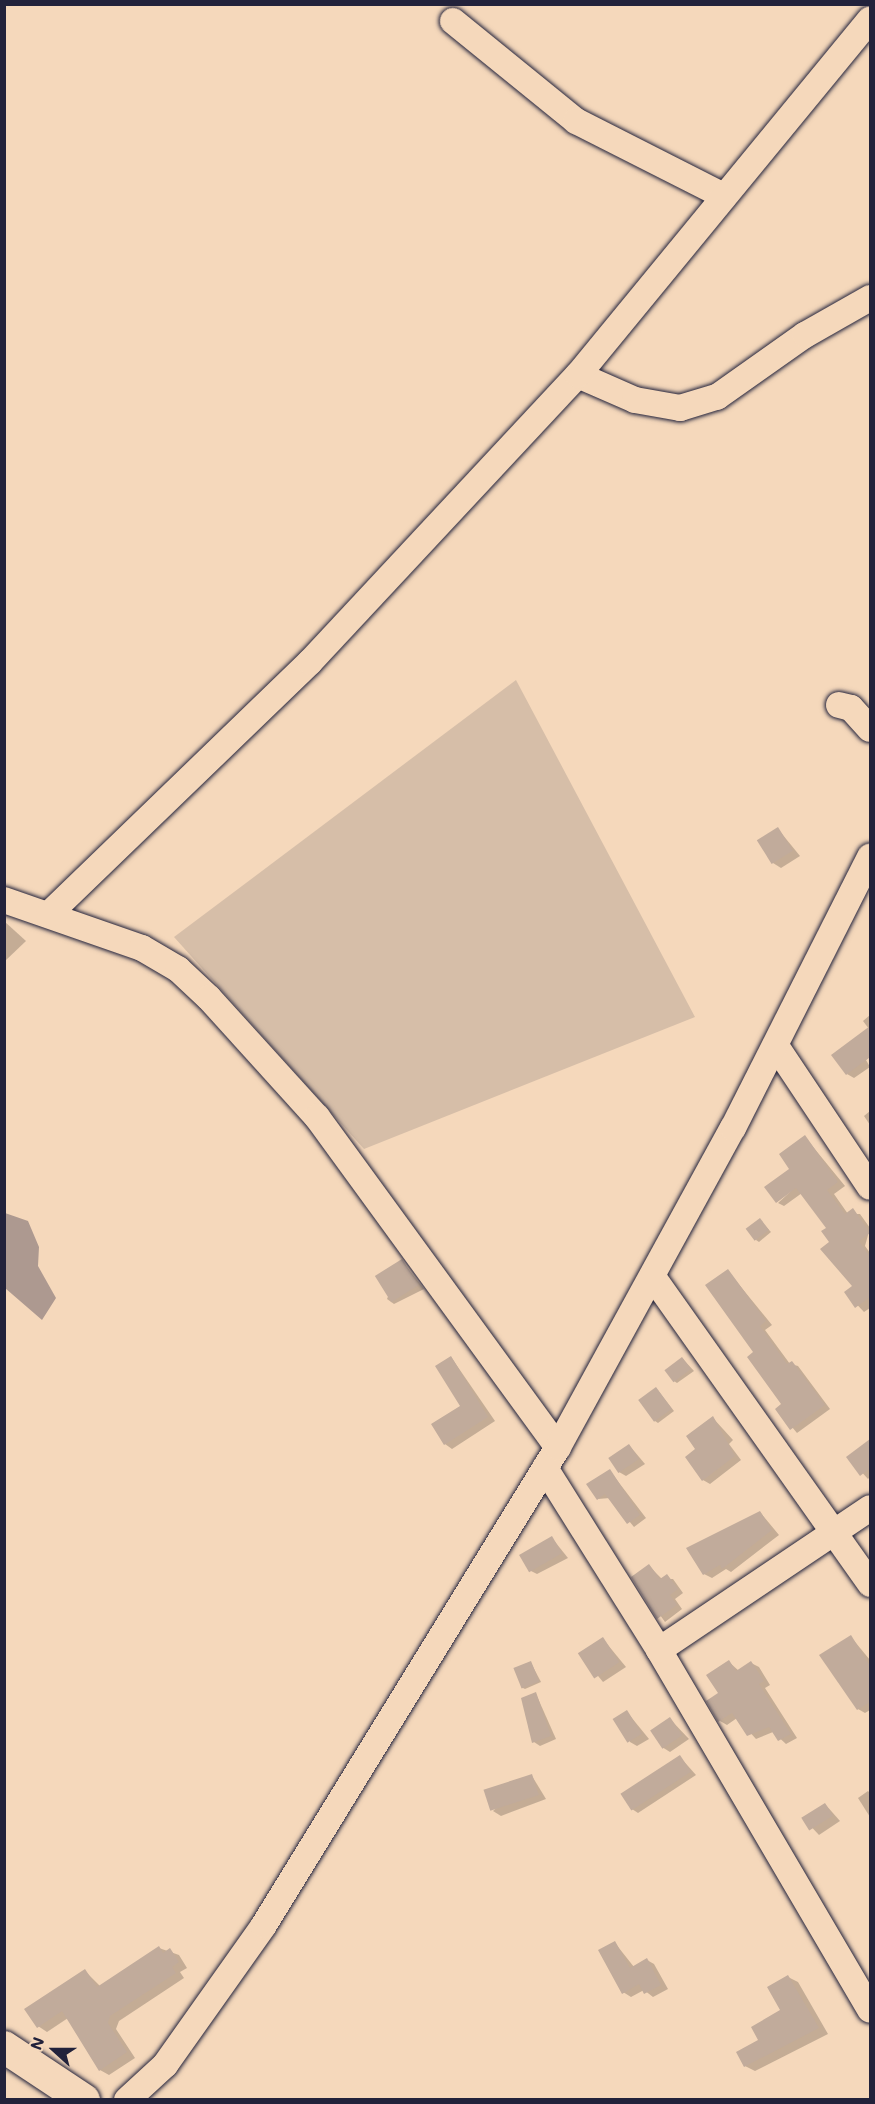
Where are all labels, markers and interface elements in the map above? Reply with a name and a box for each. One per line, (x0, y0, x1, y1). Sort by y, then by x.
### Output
north arrow (24, 2020, 84, 2080)
text: N (25, 2034, 49, 2053)

